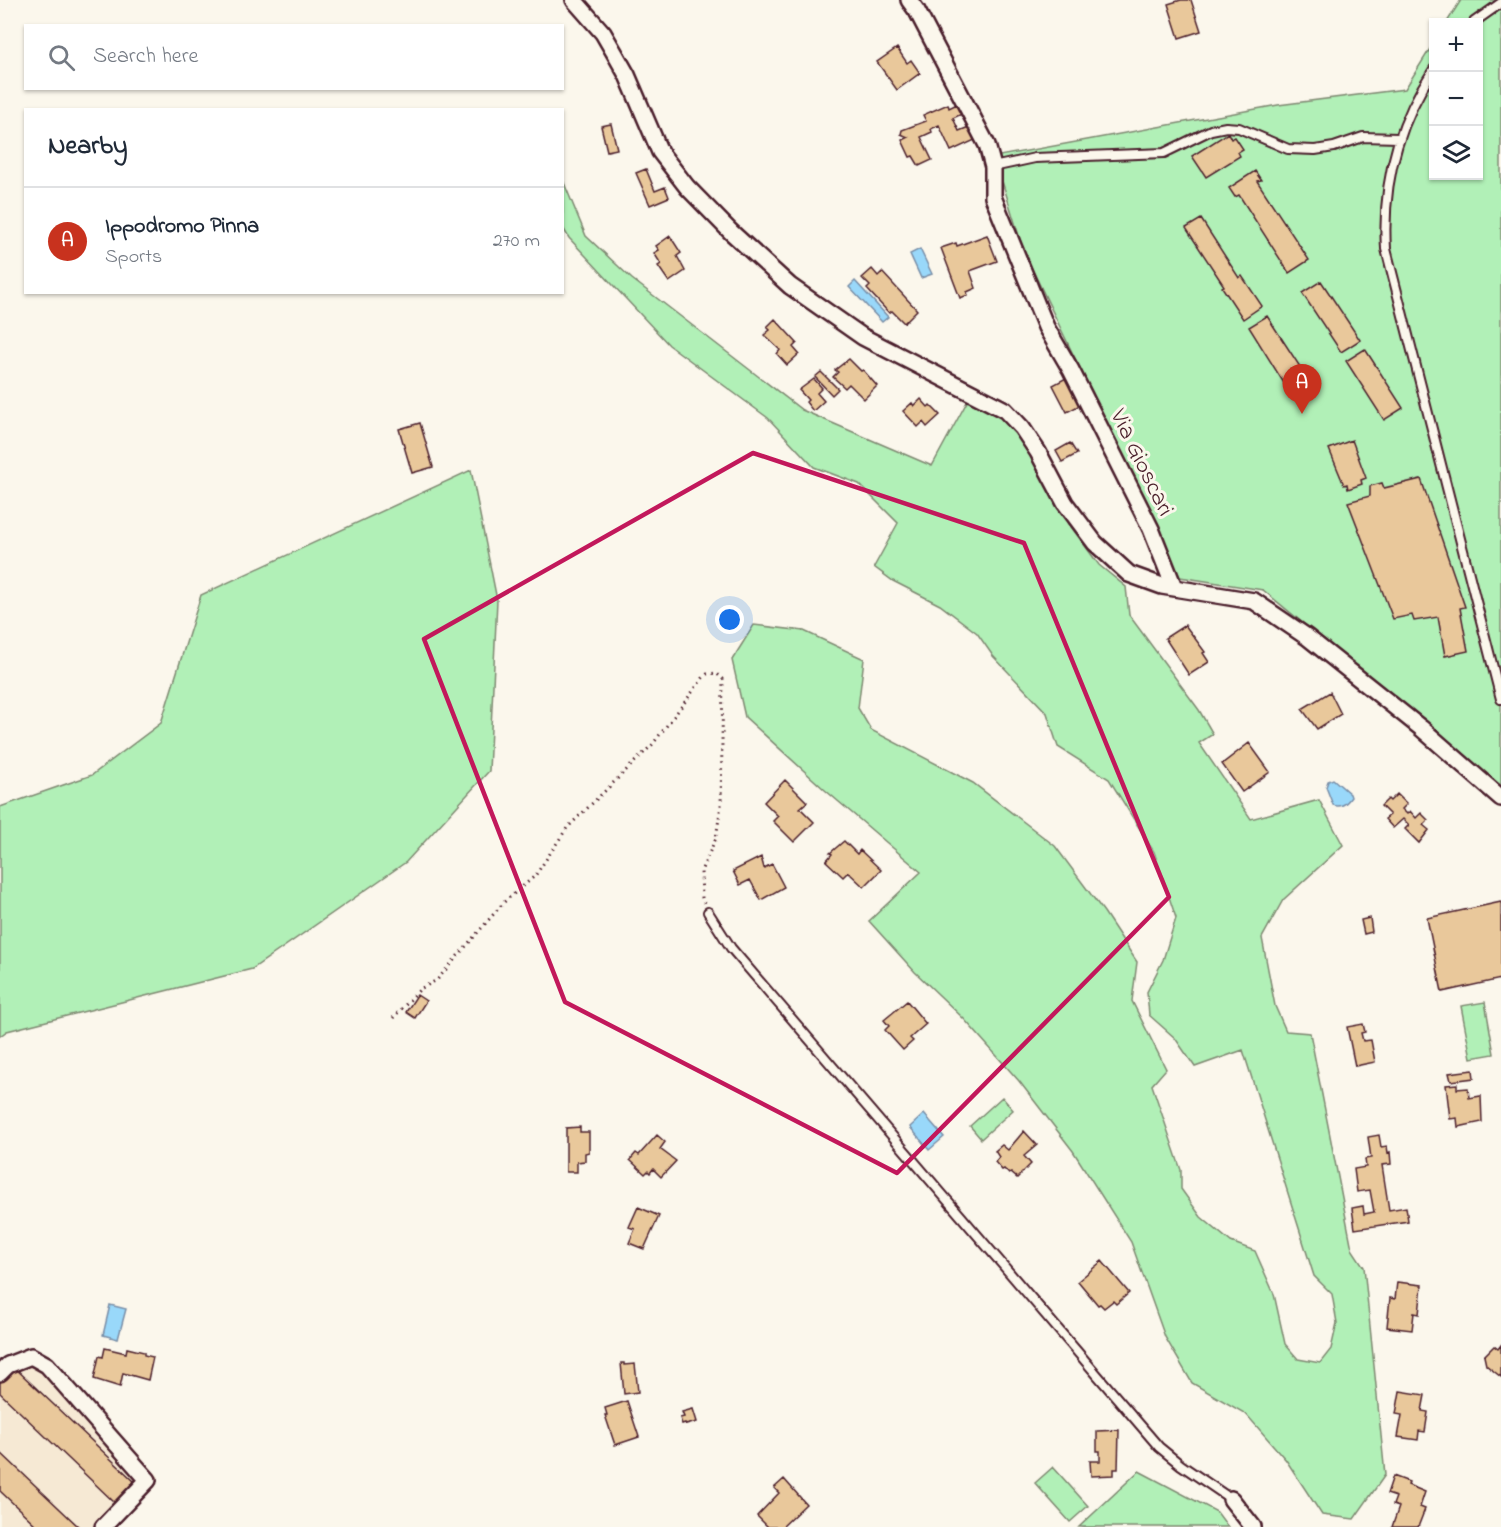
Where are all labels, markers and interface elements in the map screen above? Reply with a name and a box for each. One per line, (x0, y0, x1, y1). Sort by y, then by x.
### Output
map controls (1429, 18, 1483, 180)
button: + (1429, 18, 1483, 72)
search box (24, 24, 564, 90)
icon: search (45, 41, 78, 74)
text: Search here (93, 41, 198, 73)
button: − (1429, 72, 1483, 126)
button: layers (1429, 126, 1483, 180)
text: Nearby (48, 128, 127, 166)
text: Ippodromo Pinna (105, 211, 259, 243)
text: A (61, 227, 74, 256)
text: 270 m (493, 227, 540, 256)
text: Sports (105, 243, 162, 272)
pin: A (1282, 364, 1322, 414)
street label: Via Gioscari (1099, 403, 1182, 523)
your location (715, 605, 744, 634)

